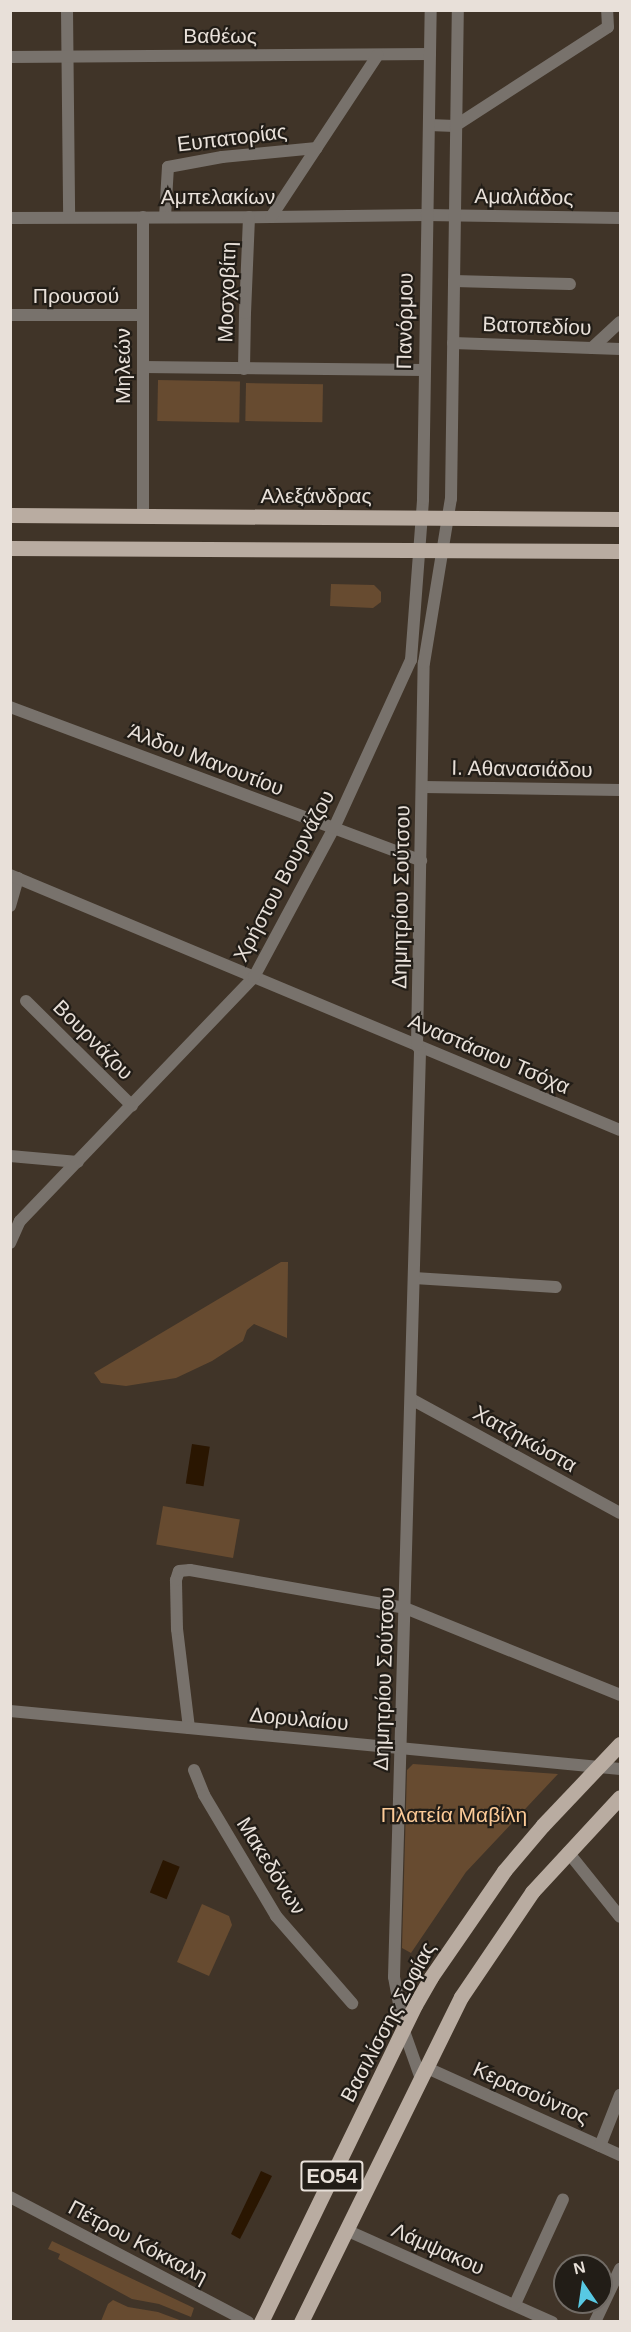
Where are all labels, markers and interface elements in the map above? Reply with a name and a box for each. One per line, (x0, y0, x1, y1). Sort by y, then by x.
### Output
street label: Βαθέως (183, 23, 257, 49)
street label: Ευπατορίας (176, 119, 288, 157)
street label: Αμπελακίων (161, 184, 275, 210)
street label: Αμαλιάδος (474, 184, 574, 210)
street label: Μοσχοβίτη (213, 241, 241, 343)
street label: Πανόρμου (392, 272, 418, 370)
street label: Προυσού (33, 283, 119, 309)
street label: Βατοπεδίου (482, 312, 592, 340)
street label: Μηλεών (110, 328, 136, 404)
street label: Αλεξάνδρας (260, 483, 372, 509)
street label: Άλδου Μανουτίου (125, 719, 287, 801)
street label: Ι. Αθανασιάδου (450, 755, 594, 783)
street label: Χρήστου Βουρνάζου (228, 786, 340, 966)
street label: Δημητρίου Σούτσου (387, 805, 415, 989)
street label: Βουρνάζου (48, 995, 138, 1085)
street label: Αναστάσιου Τσόχα (404, 1009, 574, 1099)
street label: Χατζηκώστα (469, 1400, 581, 1478)
street label: Δημητρίου Σούτσου (368, 1587, 400, 1771)
street label: Δορυλαίου (248, 1702, 350, 1736)
park label: Πλατεία Μαβίλη (381, 1802, 527, 1828)
street label: Μακεδόνων (231, 1813, 311, 1919)
street label: Βασιλίσσης Σοφίας (335, 1938, 441, 2106)
street label: Κερασούντος (469, 2056, 593, 2130)
road number: ΕΟ54 (299, 2159, 365, 2193)
street label: Πέτρου Κόκκαλη (64, 2195, 212, 2289)
street label: Λάμψακου (388, 2217, 488, 2281)
north arrow (553, 2254, 613, 2314)
text: N (572, 2258, 587, 2278)

